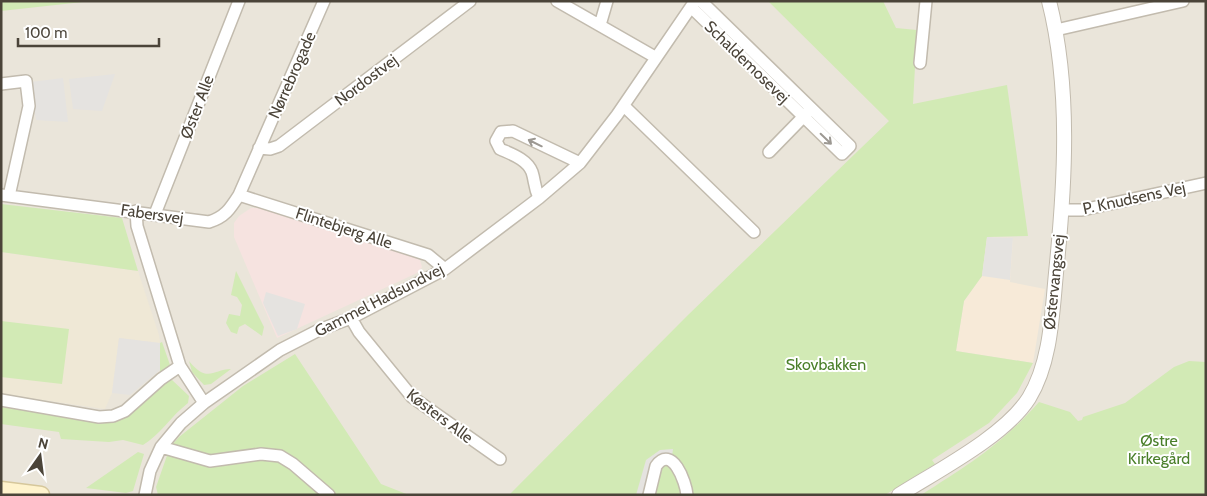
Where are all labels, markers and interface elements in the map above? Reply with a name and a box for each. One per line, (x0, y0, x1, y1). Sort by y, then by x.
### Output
scale bar (18, 15, 159, 47)
street label: Schaldemosevej (701, 17, 793, 107)
text: 100 m (25, 24, 67, 42)
street label: Nørrebrogade (264, 29, 320, 121)
street label: Nordostvej (331, 50, 401, 110)
street label: Øster Alle (176, 73, 218, 141)
one-way arrow (820, 133, 832, 145)
one-way arrow (528, 138, 543, 148)
street label: P. Knudsens Vej (1081, 178, 1187, 218)
street label: Fabersvej (119, 200, 185, 228)
street label: Flintebjerg Alle (293, 203, 395, 253)
street label: Østervangsvej (1040, 233, 1068, 331)
street label: Gammel Hadsundvej (311, 259, 447, 341)
park label: Skovbakken (786, 355, 866, 374)
street label: Køsters Alle (403, 385, 477, 447)
north arrow (15, 431, 65, 481)
park label: Østre Kirkegård (1128, 431, 1190, 468)
text: N (36, 433, 50, 453)

